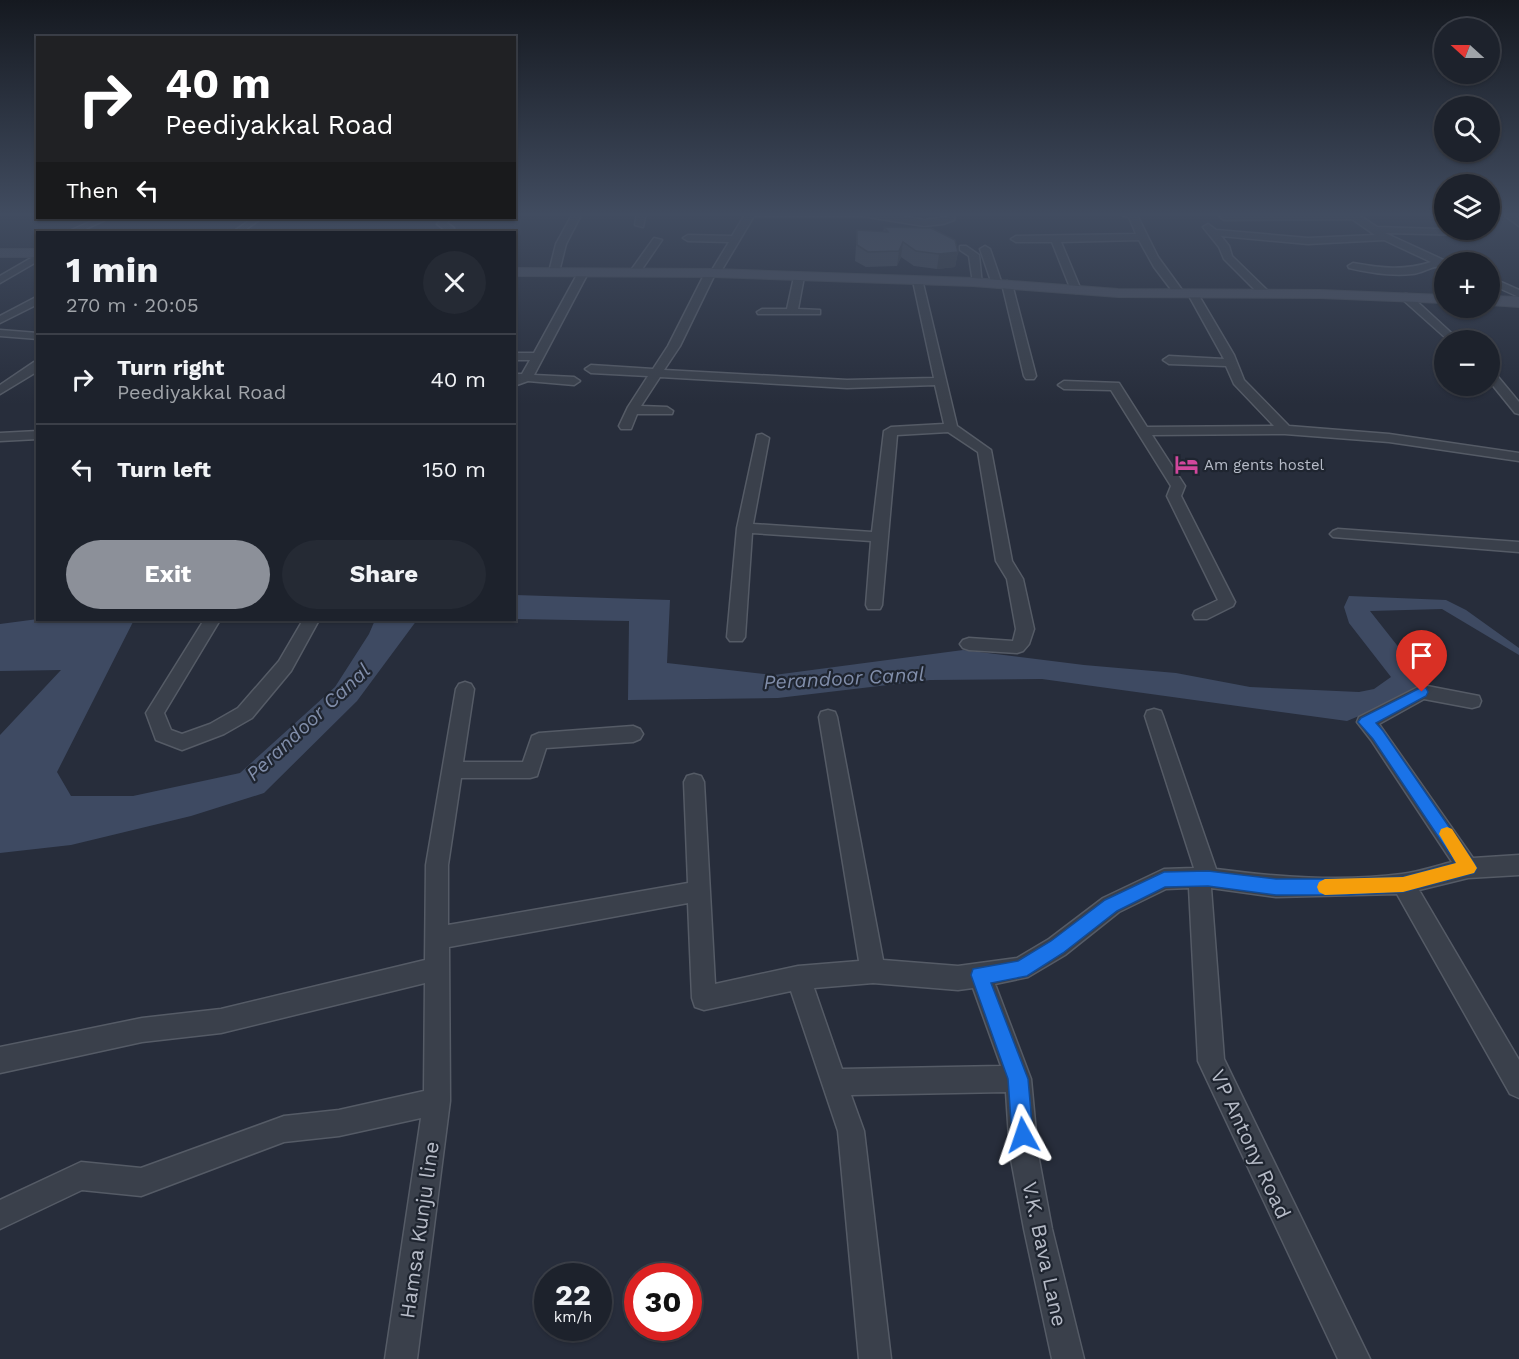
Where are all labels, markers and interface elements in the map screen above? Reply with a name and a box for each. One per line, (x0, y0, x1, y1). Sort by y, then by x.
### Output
north arrow (1434, 18, 1500, 84)
map controls (1434, 18, 1500, 396)
text: 40 m (165, 59, 271, 108)
icon: right (66, 60, 144, 138)
button: search (1434, 96, 1500, 162)
text: Peediyakkal Road (165, 109, 393, 141)
icon: left (131, 174, 164, 207)
button: layers (1434, 174, 1500, 240)
text: Then (66, 178, 119, 203)
text: 1 min (66, 249, 158, 291)
button: close (423, 251, 486, 314)
button: + (1434, 252, 1500, 318)
text: 270 m · 20:05 (66, 293, 199, 317)
button: − (1434, 330, 1500, 396)
text: Turn right (117, 355, 224, 380)
icon: right (66, 363, 99, 396)
text: 40 m (430, 367, 486, 392)
text: Peediyakkal Road (117, 380, 286, 404)
hotel icon: Am gents hostel (1173, 452, 1199, 478)
icon: left (66, 453, 99, 486)
place label: Am gents hostel (1204, 456, 1325, 474)
text: Turn left (117, 457, 211, 482)
text: 150 m (422, 457, 486, 482)
button: Exit (66, 540, 270, 609)
button: Share (282, 540, 486, 609)
pin (1396, 630, 1447, 692)
icon: arrive (1405, 639, 1438, 672)
water label: Perandoor Canal (241, 658, 375, 786)
water label: Perandoor Canal (763, 662, 925, 694)
street label: VP Antony Road (1205, 1065, 1297, 1223)
position arrow (991, 1103, 1055, 1167)
street label: Hamsa Kunju line (394, 1140, 444, 1320)
street label: V.K. Bava Lane (1017, 1179, 1073, 1329)
speed limit sign: 30 (624, 1263, 702, 1341)
text: 22 (555, 1277, 591, 1312)
text: km/h (554, 1308, 592, 1326)

